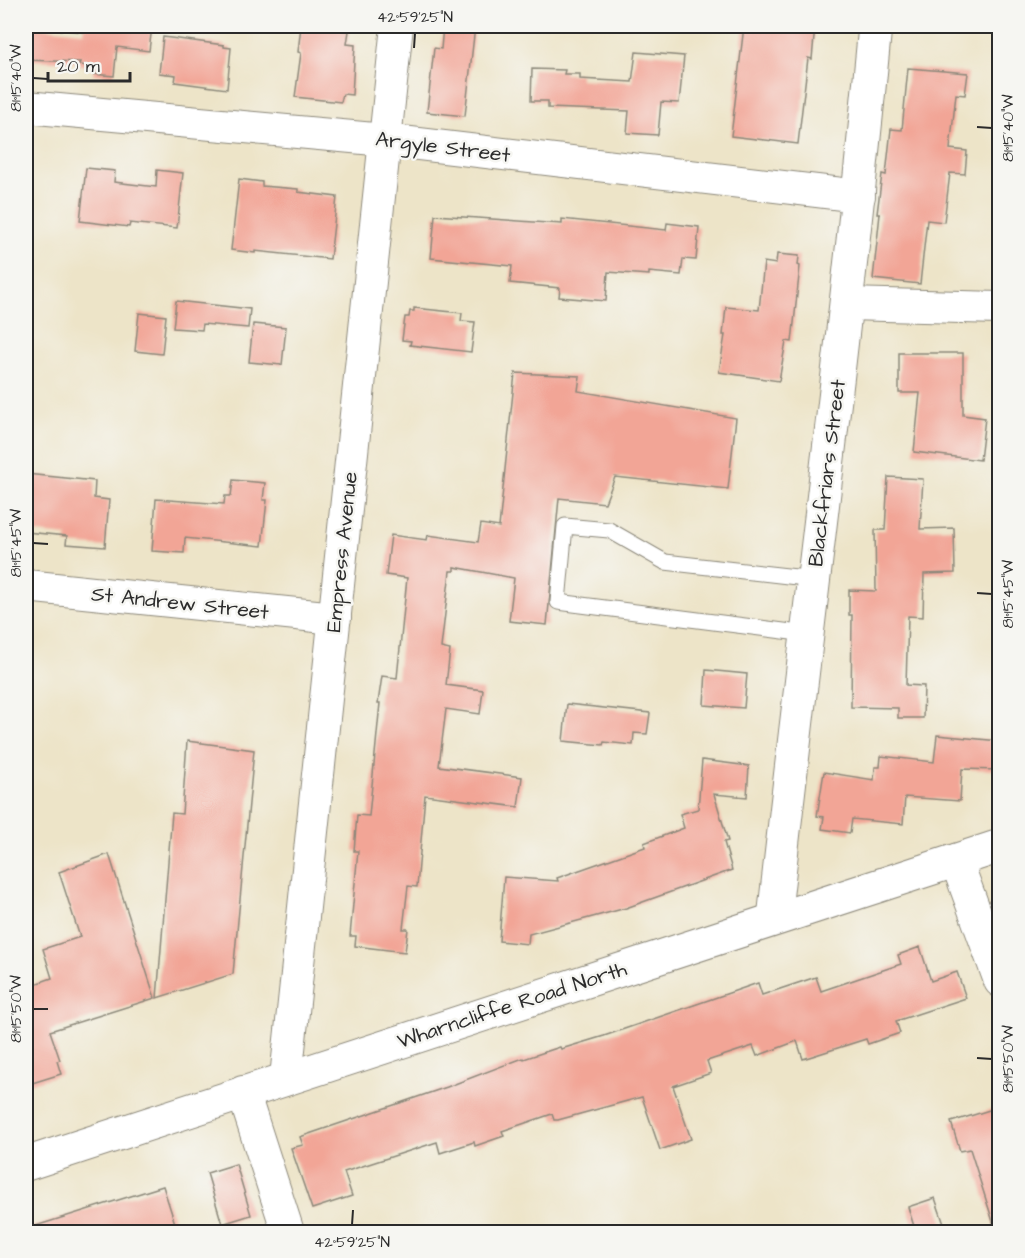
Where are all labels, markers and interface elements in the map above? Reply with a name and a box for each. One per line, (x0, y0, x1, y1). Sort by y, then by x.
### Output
text: 42°59'25"N (377, 7, 453, 28)
text: 81°15'40"W (6, 44, 27, 112)
scale bar (48, 45, 130, 83)
text: 20 m (57, 54, 100, 79)
text: 81°15'40"W (998, 94, 1019, 162)
street label: Argyle Street (374, 124, 512, 172)
street label: Blackfriars Street (801, 377, 853, 568)
street label: Empress Avenue (319, 470, 366, 634)
text: 81°15'45"W (6, 509, 27, 577)
text: 81°15'45"W (998, 560, 1019, 628)
street label: St Andrew Street (90, 579, 271, 627)
street label: Wharncliffe Road North (394, 954, 631, 1056)
text: 81°15'50"W (6, 975, 27, 1043)
text: 81°15'50"W (998, 1025, 1019, 1093)
text: 42°59'25"N (314, 1232, 390, 1253)

